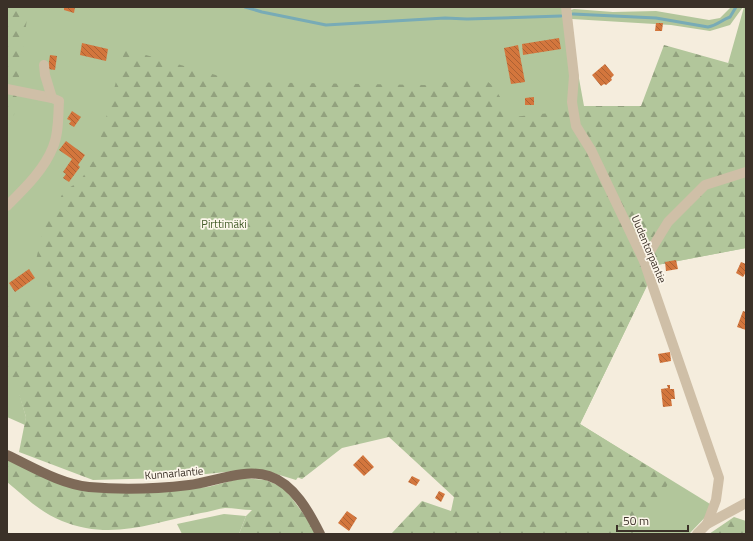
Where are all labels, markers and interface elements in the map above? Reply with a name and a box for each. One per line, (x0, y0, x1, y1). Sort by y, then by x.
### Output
street label: Uudentorpantie (627, 212, 671, 286)
park label: Pirttimäki (201, 216, 247, 232)
street label: Kunnarlantie (144, 462, 204, 484)
scale bar (617, 507, 688, 533)
text: 50 m (623, 511, 649, 530)

